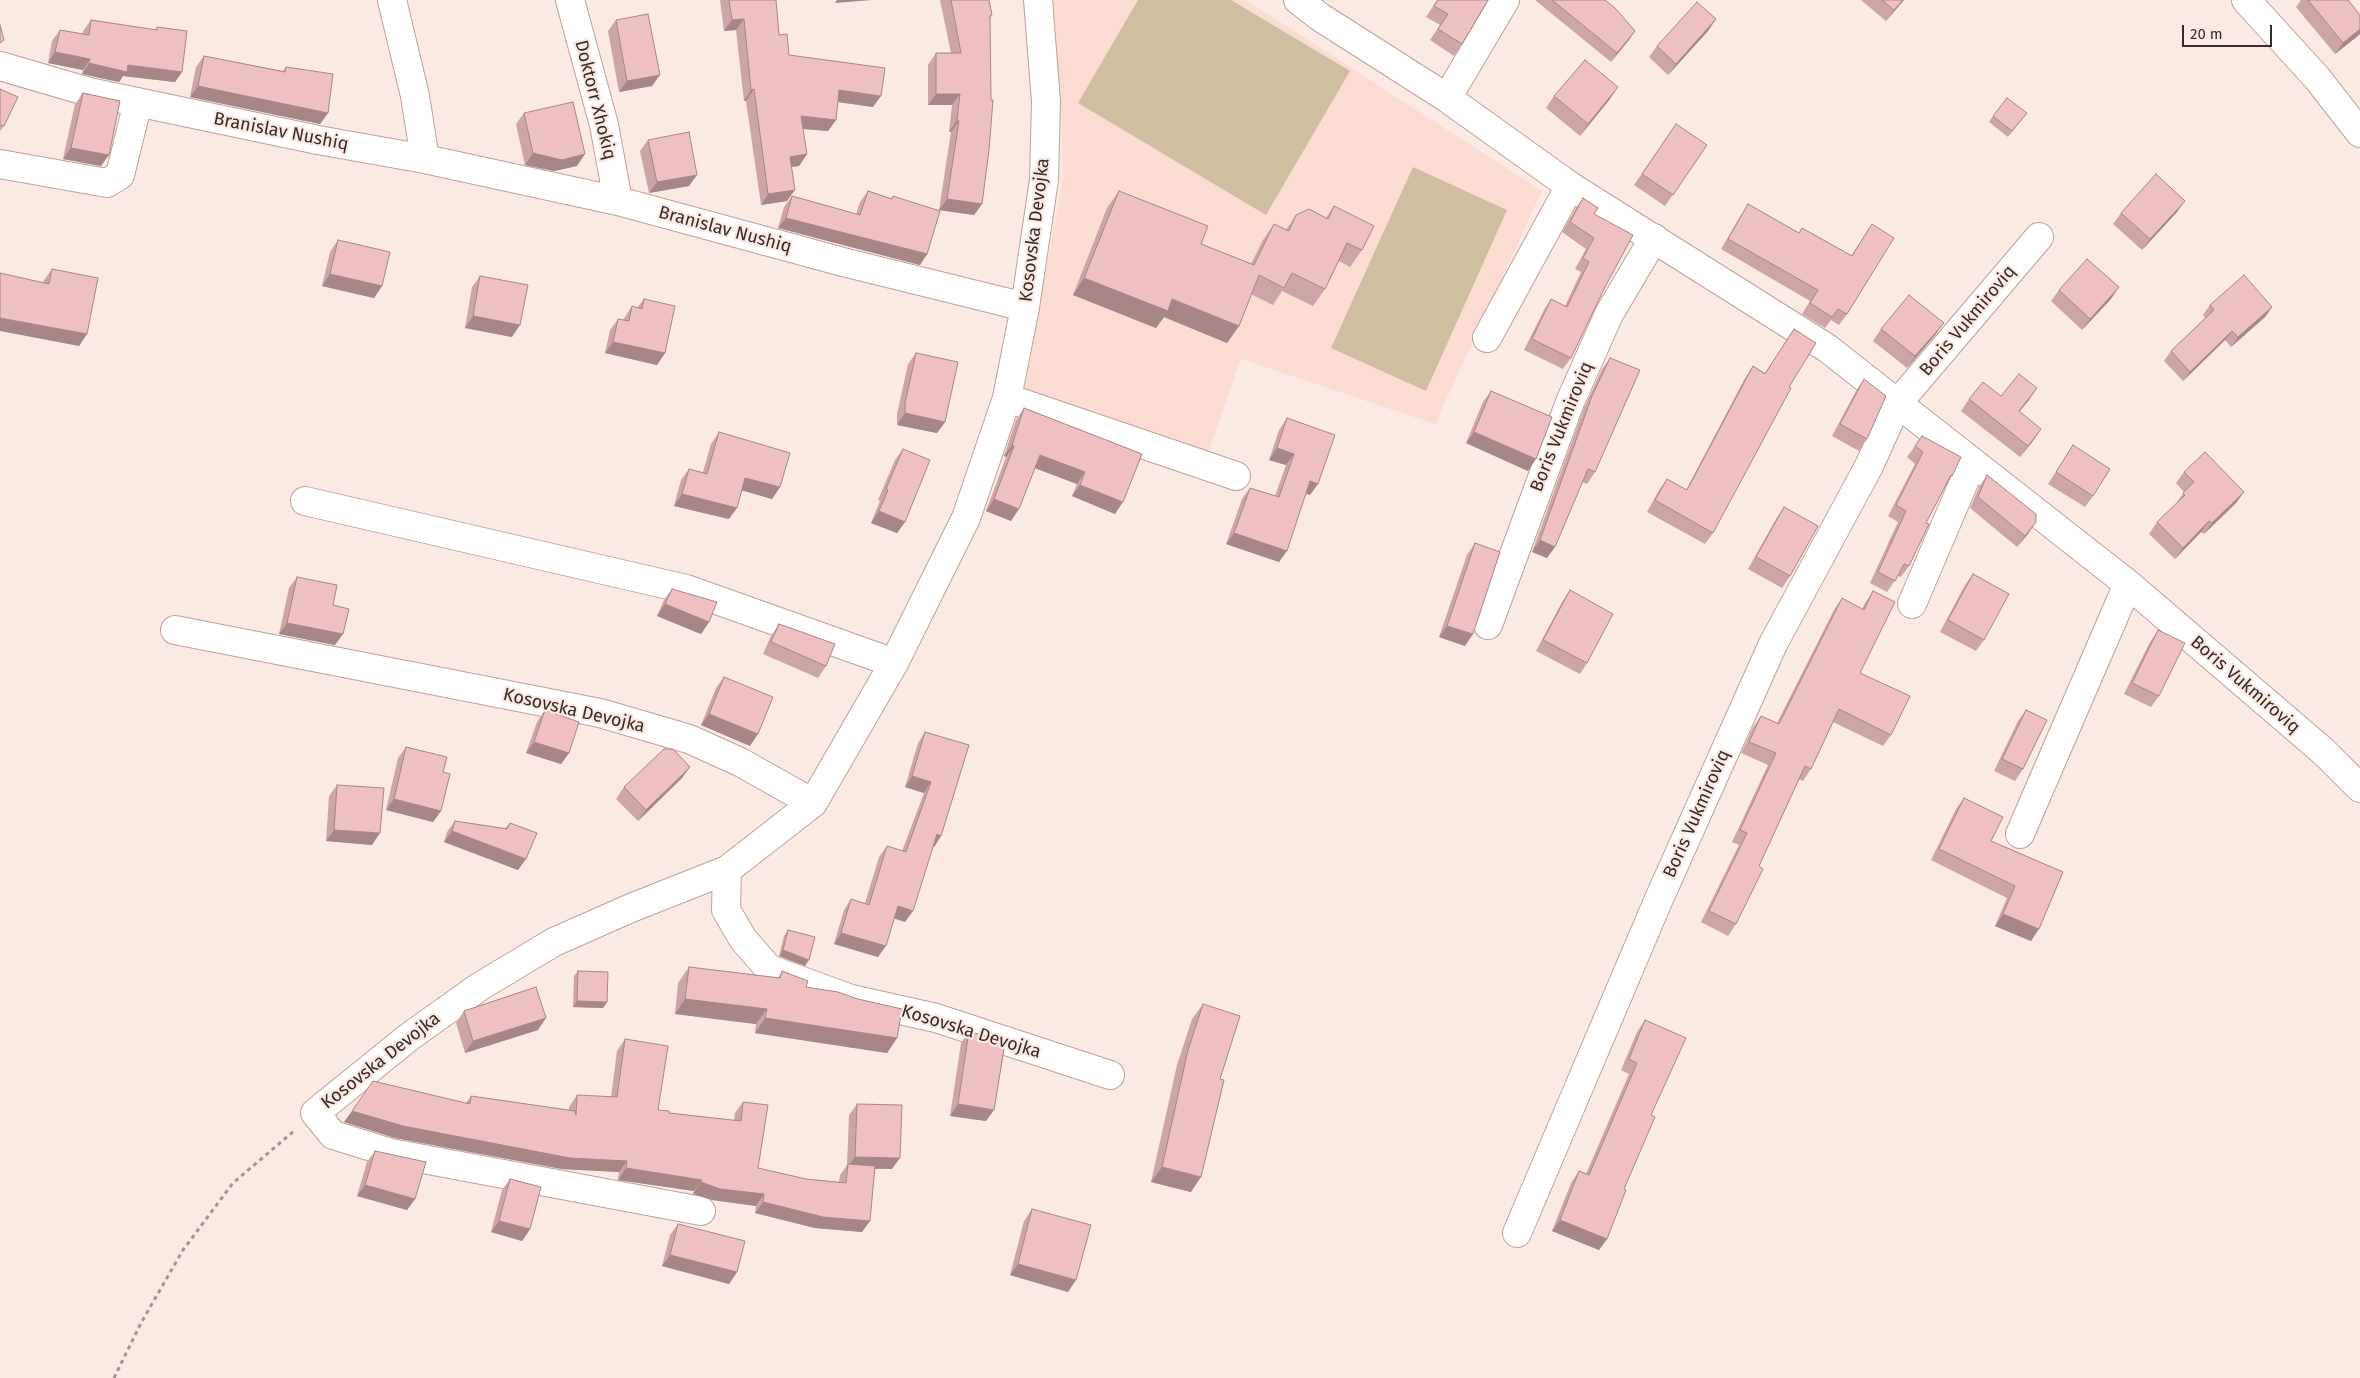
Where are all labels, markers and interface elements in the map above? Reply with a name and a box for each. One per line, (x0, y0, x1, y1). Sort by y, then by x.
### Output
scale bar (2185, 15, 2275, 47)
text: 20 m (2190, 25, 2223, 43)
street label: Doktorr Xhokiq (570, 38, 620, 162)
street label: Branislav Nushiq (212, 108, 350, 156)
street label: Kosovska Devojka (1015, 157, 1055, 303)
street label: Branislav Nushiq (656, 202, 794, 258)
street label: Boris Vukmiroviq (1915, 261, 2021, 381)
street label: Boris Vukmiroviq (1526, 359, 1598, 495)
street label: Boris Vukmiroviq (2186, 632, 2304, 738)
street label: Kosovska Devojka (501, 684, 647, 738)
street label: Boris Vukmiroviq (1659, 747, 1735, 881)
street label: Kosovska Devojka (899, 1001, 1043, 1063)
street label: Kosovska Devojka (317, 1008, 445, 1114)

